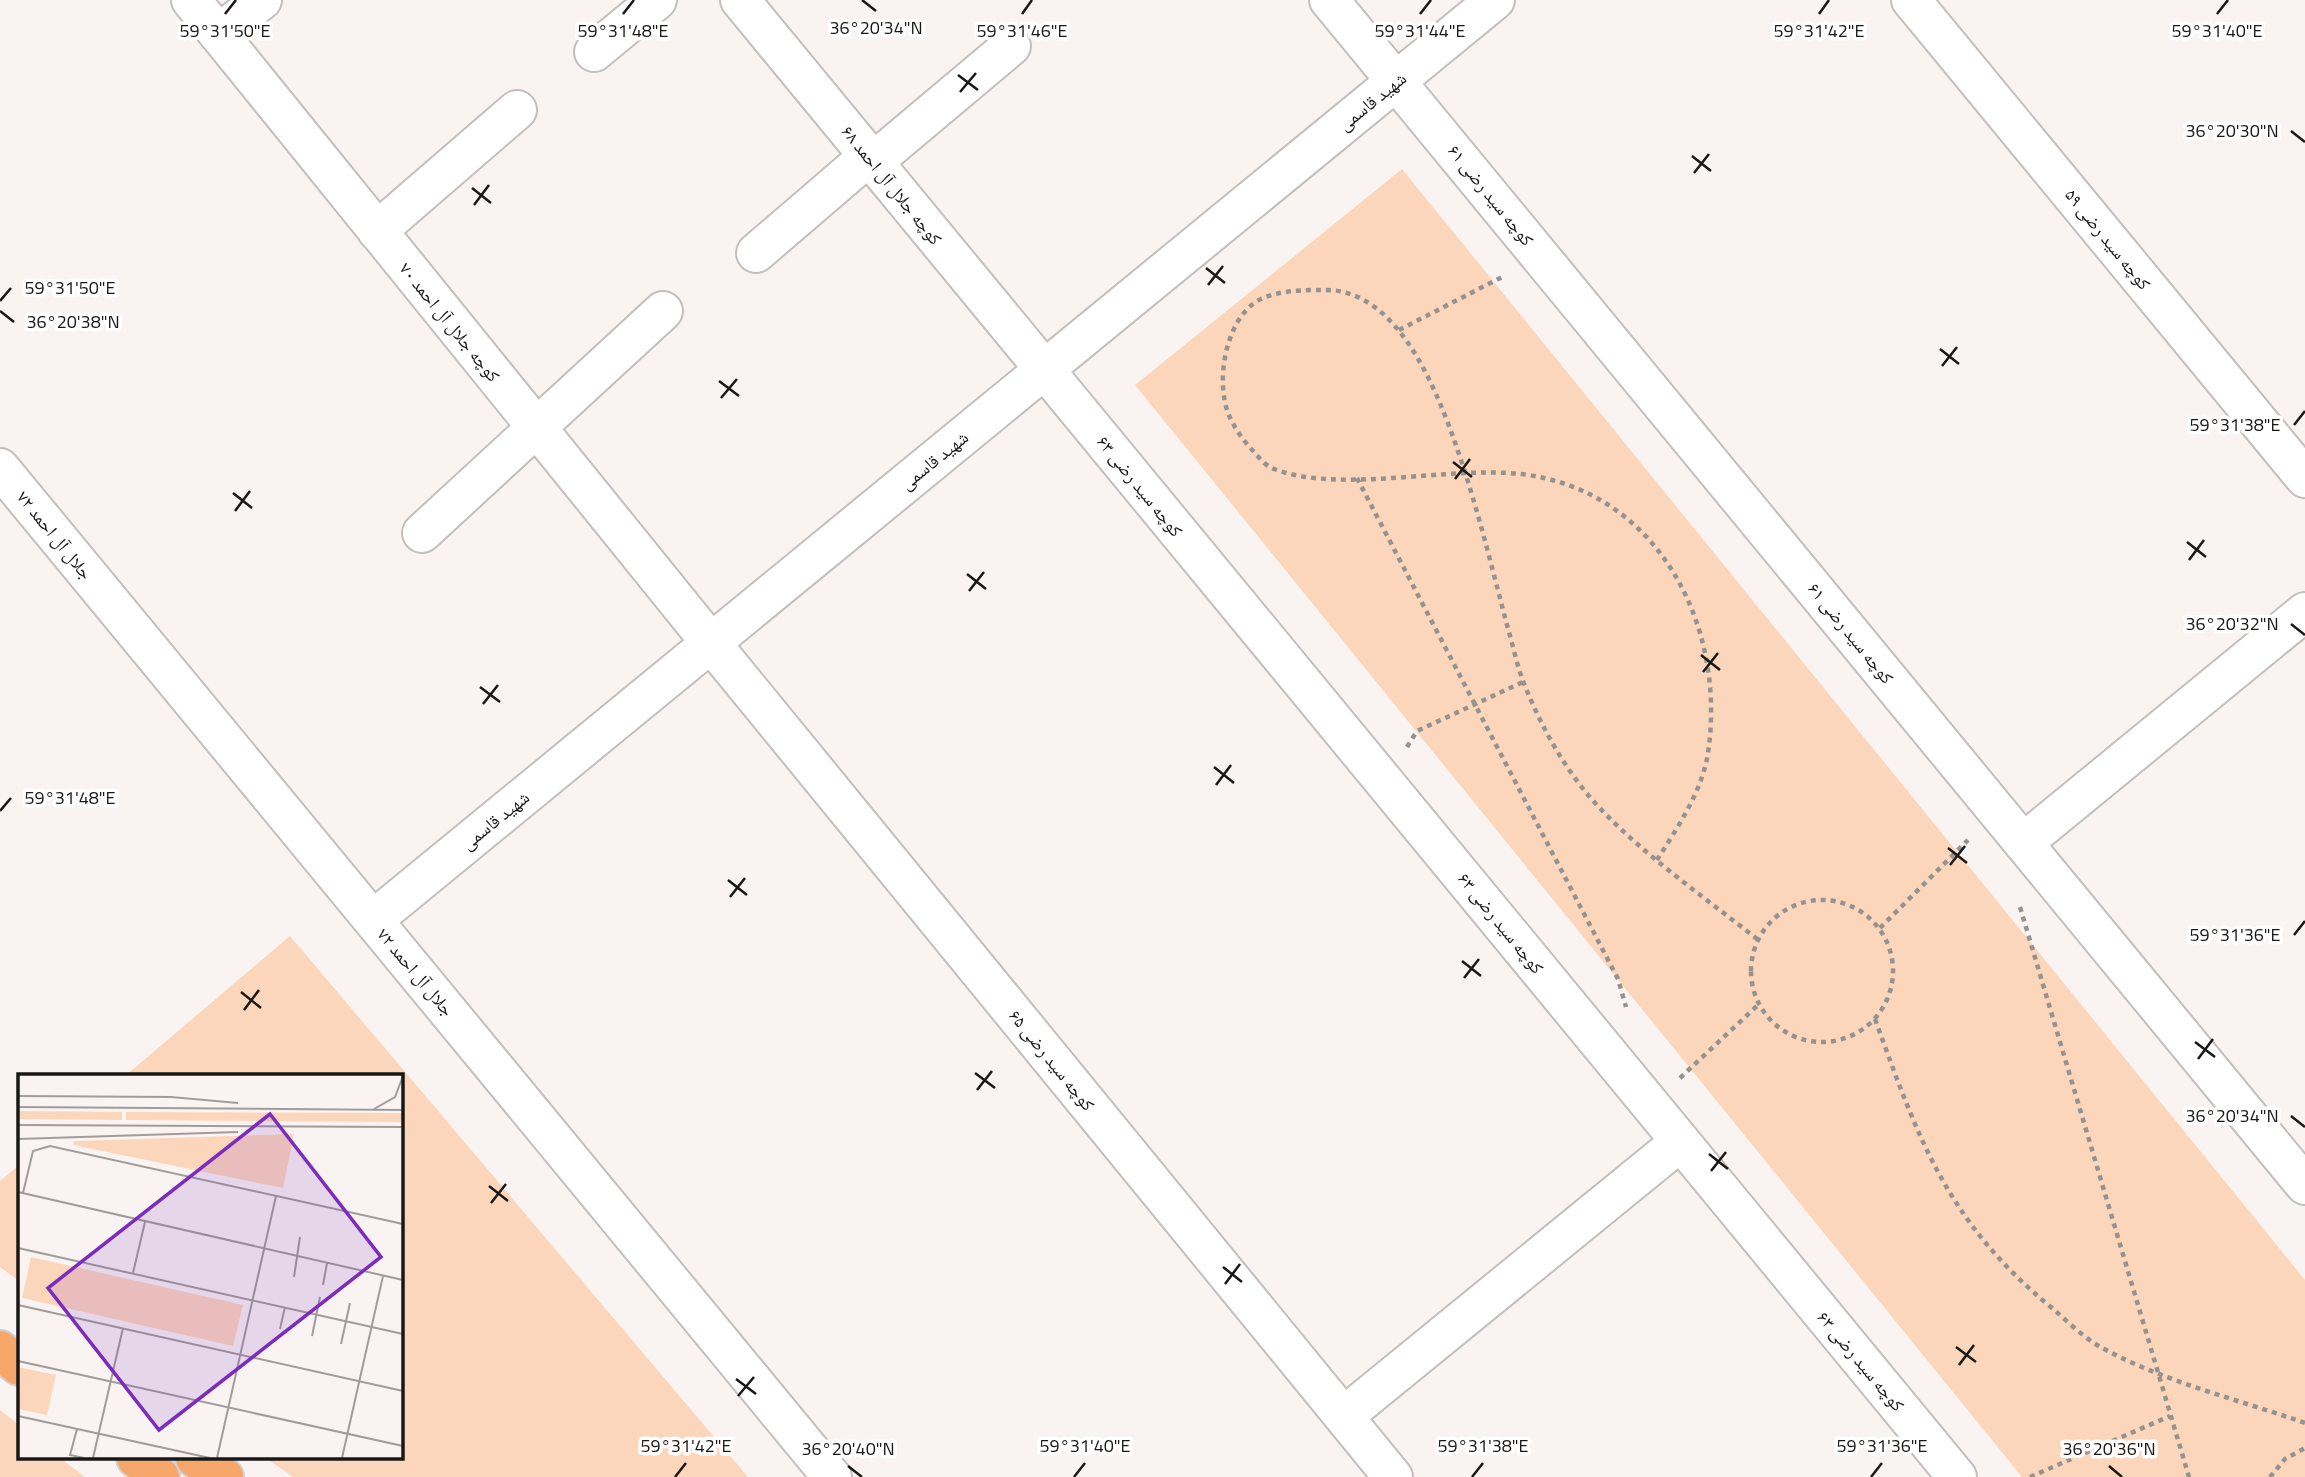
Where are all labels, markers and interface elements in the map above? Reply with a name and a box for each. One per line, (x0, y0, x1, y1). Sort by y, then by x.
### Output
text: 36°20'34"N (829, 14, 923, 41)
text: 59°31'50"E (180, 17, 271, 44)
text: 59°31'48"E (578, 17, 669, 44)
text: 59°31'46"E (977, 17, 1068, 44)
text: 59°31'44"E (1375, 17, 1466, 44)
text: 59°31'42"E (1774, 17, 1865, 44)
text: 59°31'40"E (2172, 17, 2263, 44)
street label: شهید قاسمی (1332, 65, 1412, 137)
text: 36°20'30"N (2185, 117, 2279, 144)
street label: کوچه جلال آل احمد ۶۸ (835, 119, 949, 251)
street label: کوچه سید رضی ۶۱ (1442, 138, 1541, 252)
street label: کوچه سید رضی ۵۹ (2059, 182, 2158, 296)
street label: کوچه جلال آل احمد ۷۰ (393, 256, 507, 388)
text: 59°31'50"E (25, 274, 116, 301)
text: 36°20'38"N (26, 308, 120, 335)
text: 59°31'38"E (2190, 411, 2281, 438)
street label: شهید قاسمی (894, 424, 974, 496)
street label: کوچه سید رضی ۶۳ (1091, 429, 1190, 543)
street label: جلال آل احمد ۷۲ (11, 485, 99, 585)
street label: کوچه سید رضی ۶۱ (1802, 576, 1901, 690)
text: 36°20'32"N (2185, 610, 2279, 637)
text: 59°31'48"E (25, 784, 116, 811)
street label: شهید قاسمی (455, 784, 535, 856)
street label: کوچه سید رضی ۶۳ (1452, 866, 1551, 980)
text: 59°31'36"E (2190, 921, 2281, 948)
street label: جلال آل احمد ۷۲ (371, 922, 461, 1022)
street label: کوچه سید رضی ۶۵ (1003, 1003, 1102, 1117)
inset map (18, 1074, 402, 1460)
text: 36°20'34"N (2185, 1102, 2279, 1129)
street label: کوچه سید رضی ۶۳ (1811, 1305, 1911, 1418)
text: 59°31'42"E (641, 1432, 732, 1459)
text: 59°31'40"E (1040, 1432, 1131, 1459)
text: 59°31'38"E (1438, 1432, 1529, 1459)
text: 59°31'36"E (1837, 1432, 1928, 1459)
text: 36°20'40"N (801, 1435, 895, 1462)
text: 36°20'36"N (2062, 1435, 2156, 1462)

